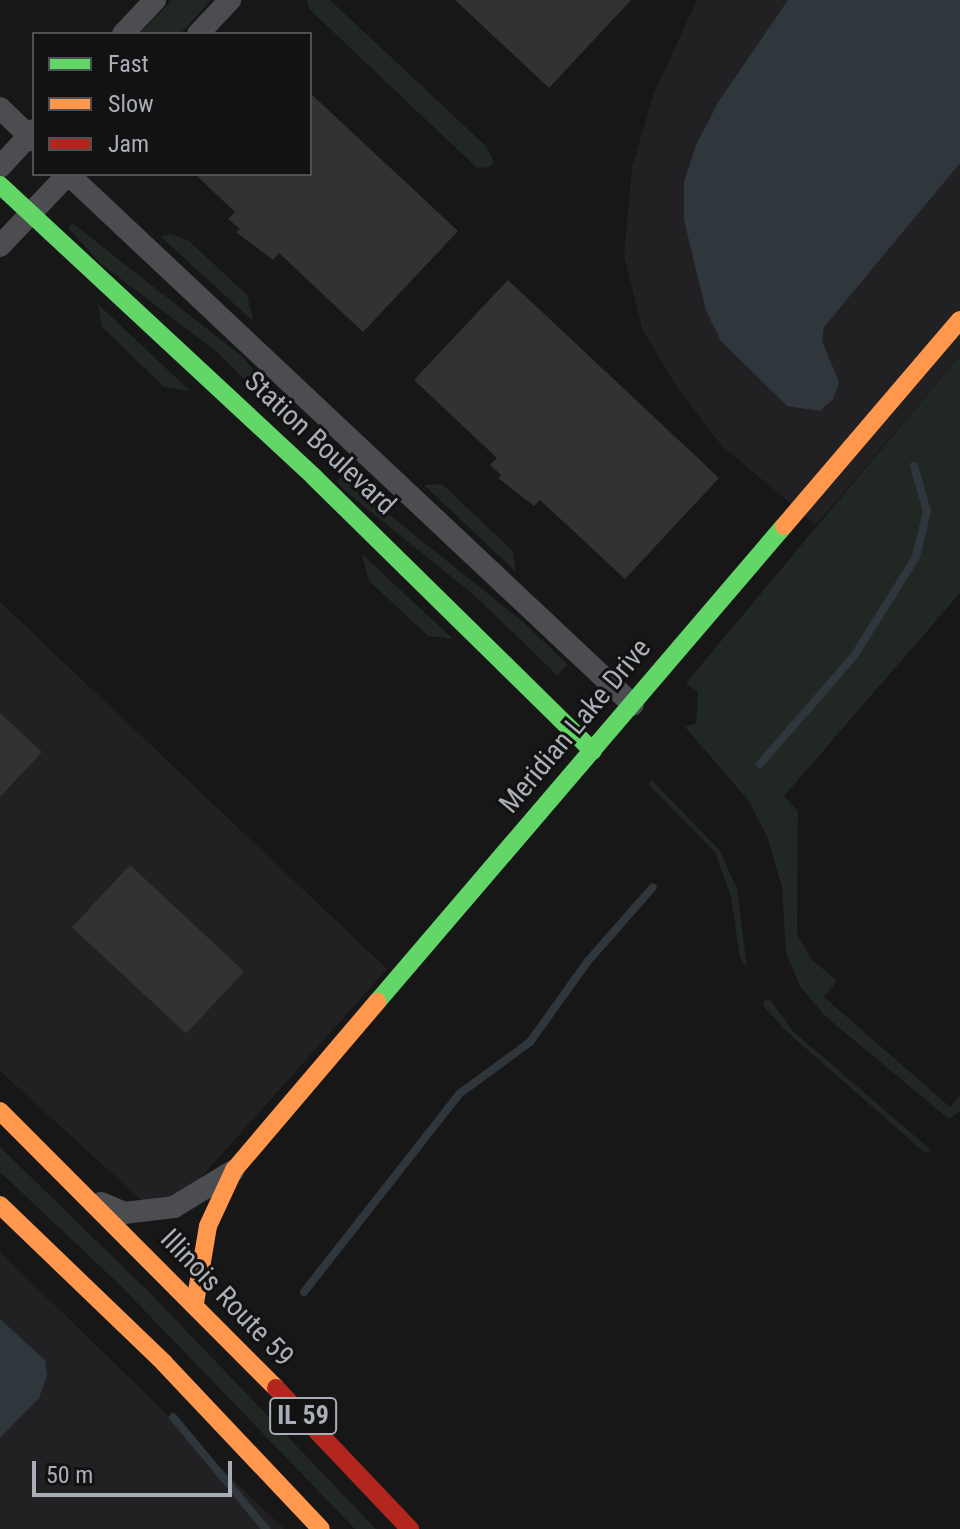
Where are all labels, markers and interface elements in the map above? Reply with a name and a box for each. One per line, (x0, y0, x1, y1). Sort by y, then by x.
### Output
legend (32, 32, 312, 176)
text: Fast (108, 50, 149, 78)
text: Slow (108, 90, 154, 118)
text: Jam (108, 130, 149, 158)
street label: Station Boulevard (237, 364, 403, 522)
street label: Meridian Lake Drive (492, 632, 658, 820)
street label: Illinois Route 59 (153, 1223, 301, 1373)
road number: IL 59 (269, 1394, 337, 1438)
scale bar (36, 1445, 236, 1495)
text: 50 m (46, 1461, 93, 1489)

